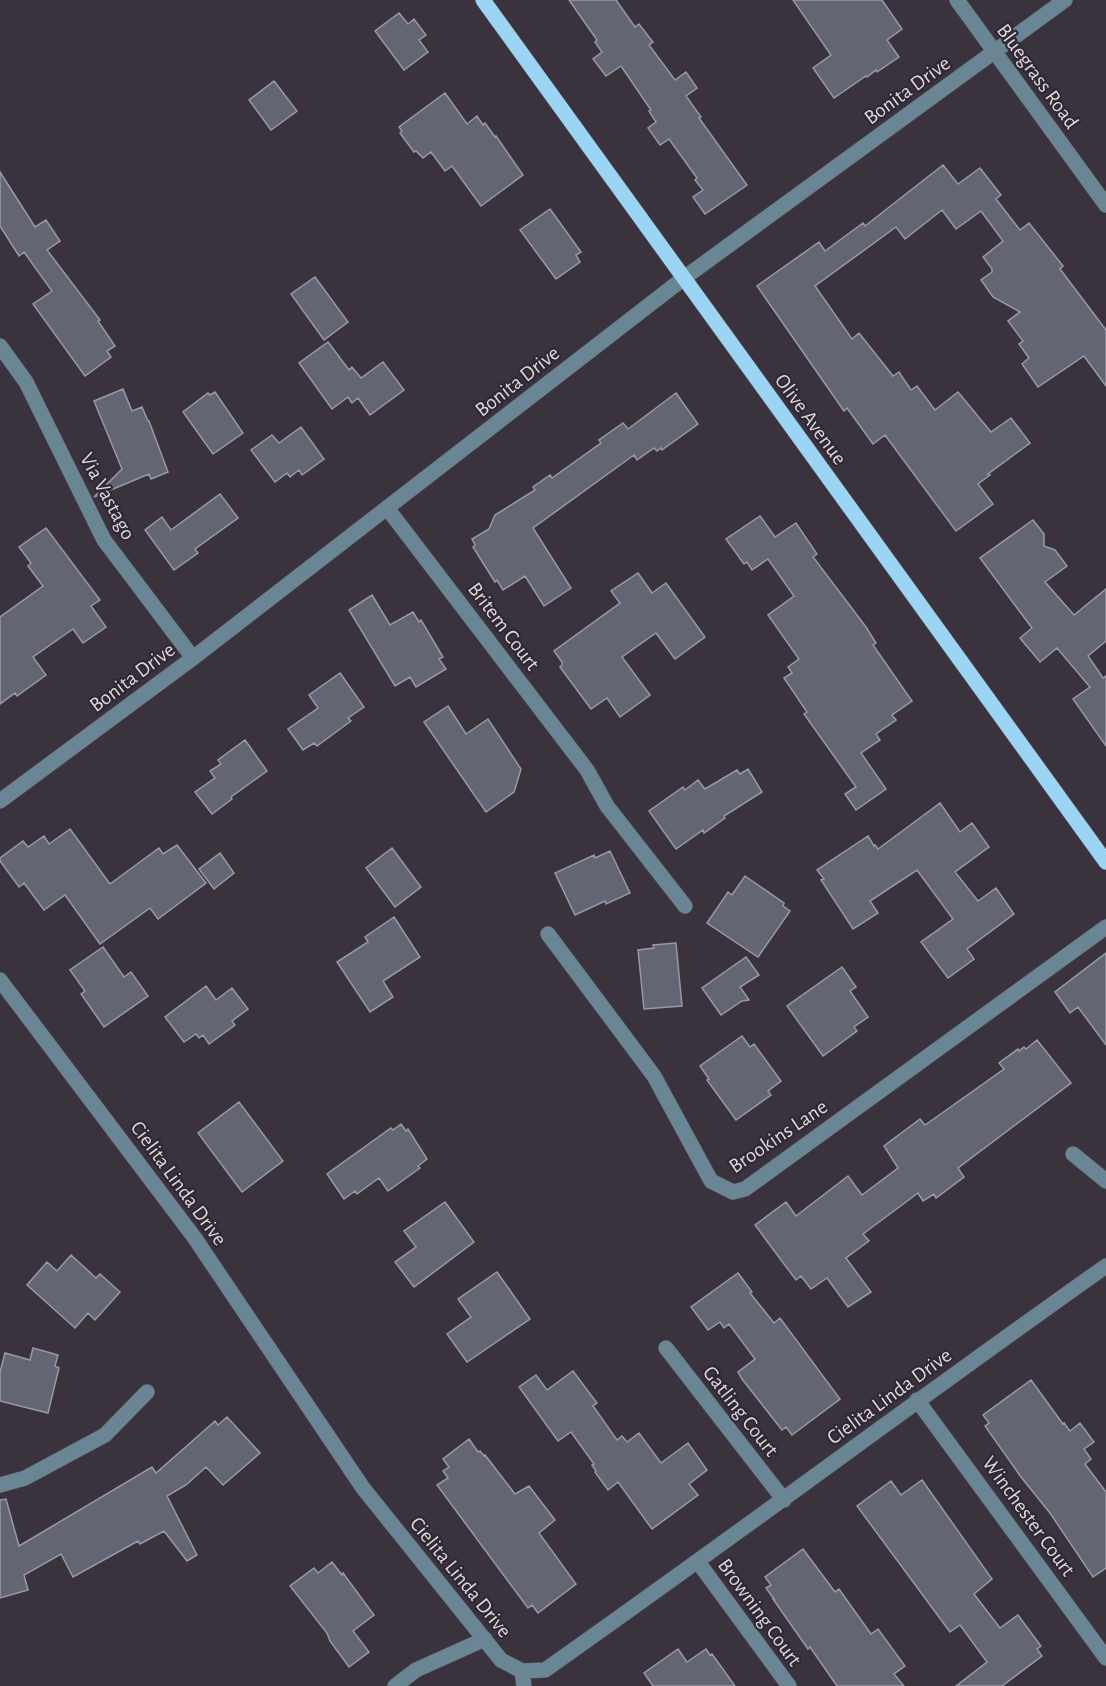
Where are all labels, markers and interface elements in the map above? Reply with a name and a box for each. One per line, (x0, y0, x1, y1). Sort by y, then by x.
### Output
street label: Bluegrass Road (993, 20, 1083, 133)
street label: Bonita Drive (860, 52, 954, 128)
street label: Bonita Drive (471, 342, 563, 421)
street label: Olive Avenue (771, 370, 850, 469)
street label: Via Vastago (76, 449, 139, 543)
street label: Britem Court (464, 578, 543, 674)
street label: Bonita Drive (86, 639, 179, 716)
street label: Brookins Lane (725, 1096, 831, 1177)
street label: Cielita Linda Drive (127, 1117, 231, 1249)
street label: Cielita Linda Drive (823, 1344, 955, 1448)
street label: Gatling Court (699, 1362, 782, 1461)
street label: Winchester Court (978, 1453, 1079, 1580)
street label: Cielita Linda Drive (406, 1513, 515, 1642)
street label: Browning Court (714, 1555, 806, 1670)

